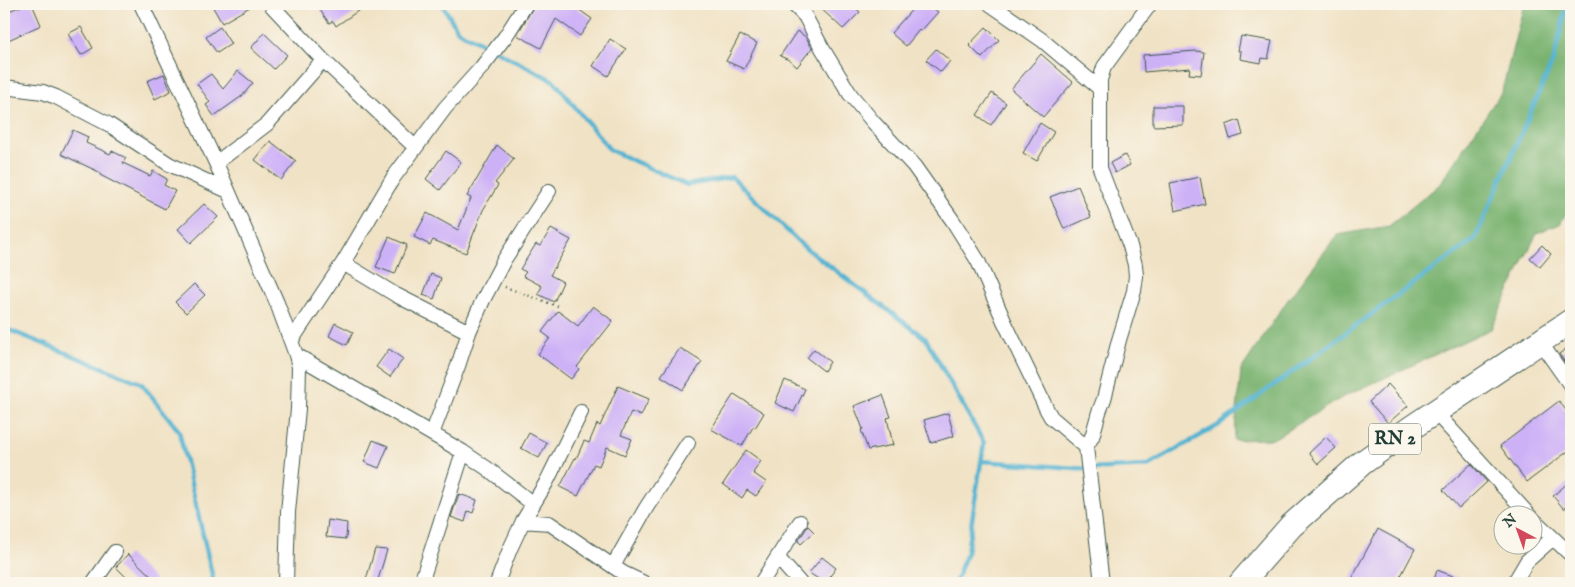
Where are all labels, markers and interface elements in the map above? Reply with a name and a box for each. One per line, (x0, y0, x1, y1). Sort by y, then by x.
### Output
road number: RN 2 (1369, 424, 1421, 454)
north arrow (1492, 504, 1542, 554)
text: N (1499, 510, 1521, 532)

